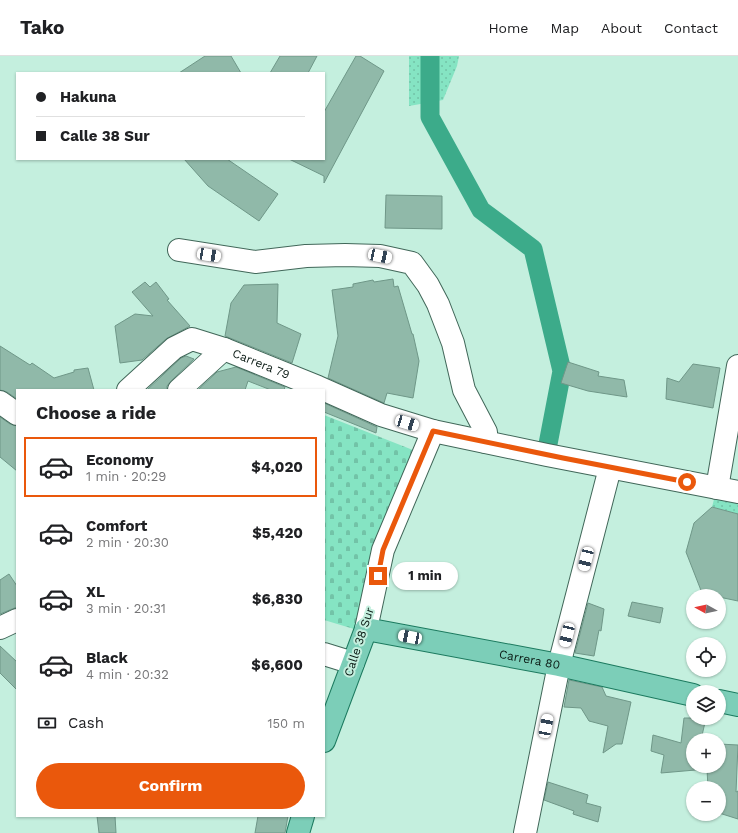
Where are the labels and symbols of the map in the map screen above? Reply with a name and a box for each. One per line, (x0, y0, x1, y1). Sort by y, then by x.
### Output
car (196, 247, 222, 263)
car (367, 248, 393, 264)
street label: Carrera 79 (230, 346, 292, 382)
car (394, 414, 420, 432)
route start (678, 473, 696, 491)
car (577, 546, 595, 572)
callout: 1 min (392, 562, 458, 590)
route end (369, 567, 387, 585)
north arrow (686, 589, 726, 629)
street label: Calle 38 Sur (341, 606, 377, 678)
car (558, 622, 576, 648)
car (397, 629, 423, 645)
street label: Carrera 80 (498, 647, 561, 672)
car (538, 713, 554, 739)

